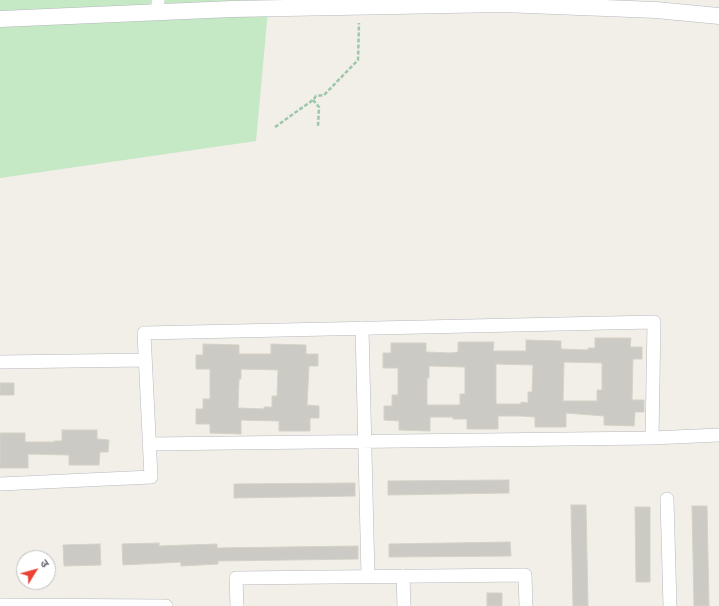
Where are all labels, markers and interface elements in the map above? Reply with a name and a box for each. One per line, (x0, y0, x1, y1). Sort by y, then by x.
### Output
north arrow (16, 550, 56, 590)
text: उ (37, 556, 53, 570)

